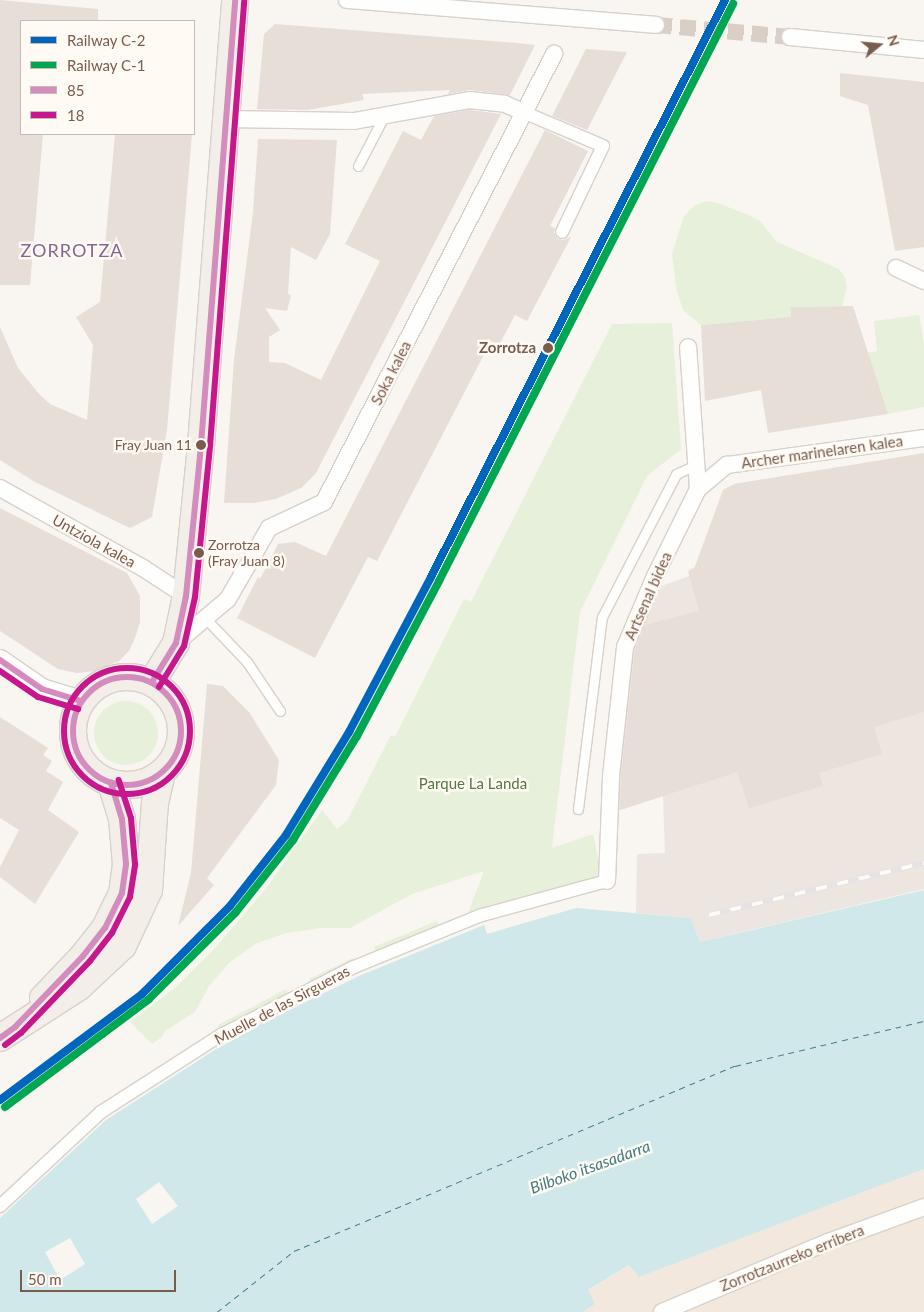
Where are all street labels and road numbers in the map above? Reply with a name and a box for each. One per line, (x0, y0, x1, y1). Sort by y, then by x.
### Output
street label: Soka kalea (367, 338, 415, 408)
street label: Archer marinelaren kalea (740, 432, 904, 472)
street label: Untziola kalea (49, 511, 139, 571)
street label: Artsenal bidea (621, 549, 675, 643)
street label: Muelle de las Sirgueras (211, 962, 353, 1048)
street label: Zorrotzaurreko erribera (717, 1221, 867, 1295)

